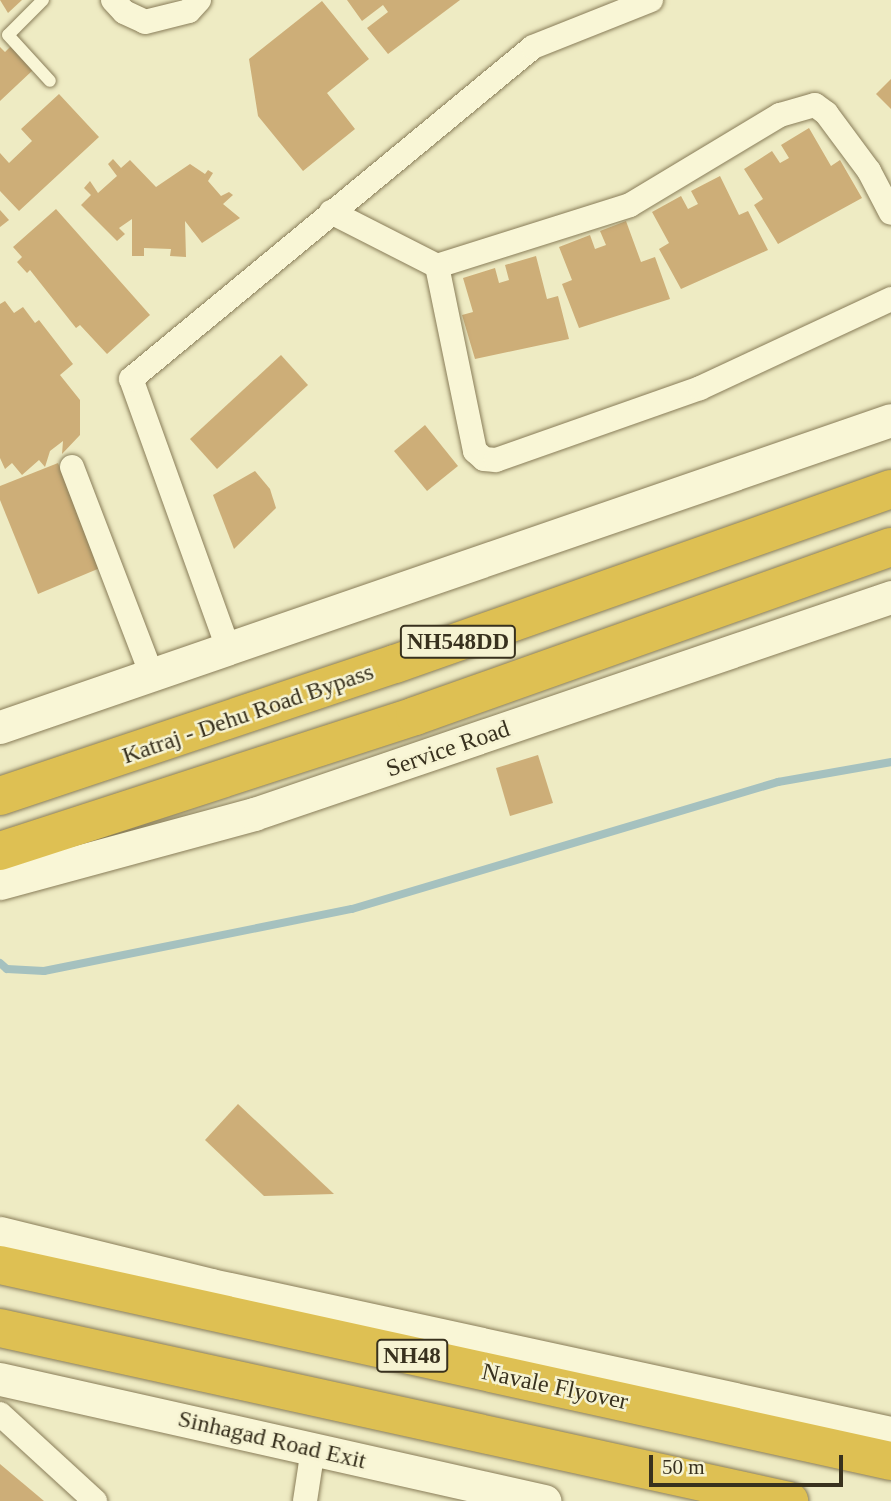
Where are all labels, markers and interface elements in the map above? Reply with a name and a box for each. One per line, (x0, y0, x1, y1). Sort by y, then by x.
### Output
road number: NH548DD (398, 622, 518, 662)
street label: Katraj - Dehu Road Bypass (119, 657, 377, 771)
street label: Service Road (383, 714, 513, 784)
road number: NH48 (375, 1336, 449, 1376)
street label: Navale Flyover (479, 1357, 631, 1417)
street label: Sinhagad Road Exit (175, 1404, 369, 1476)
scale bar (653, 1442, 847, 1486)
text: 50 m (662, 1455, 705, 1479)

